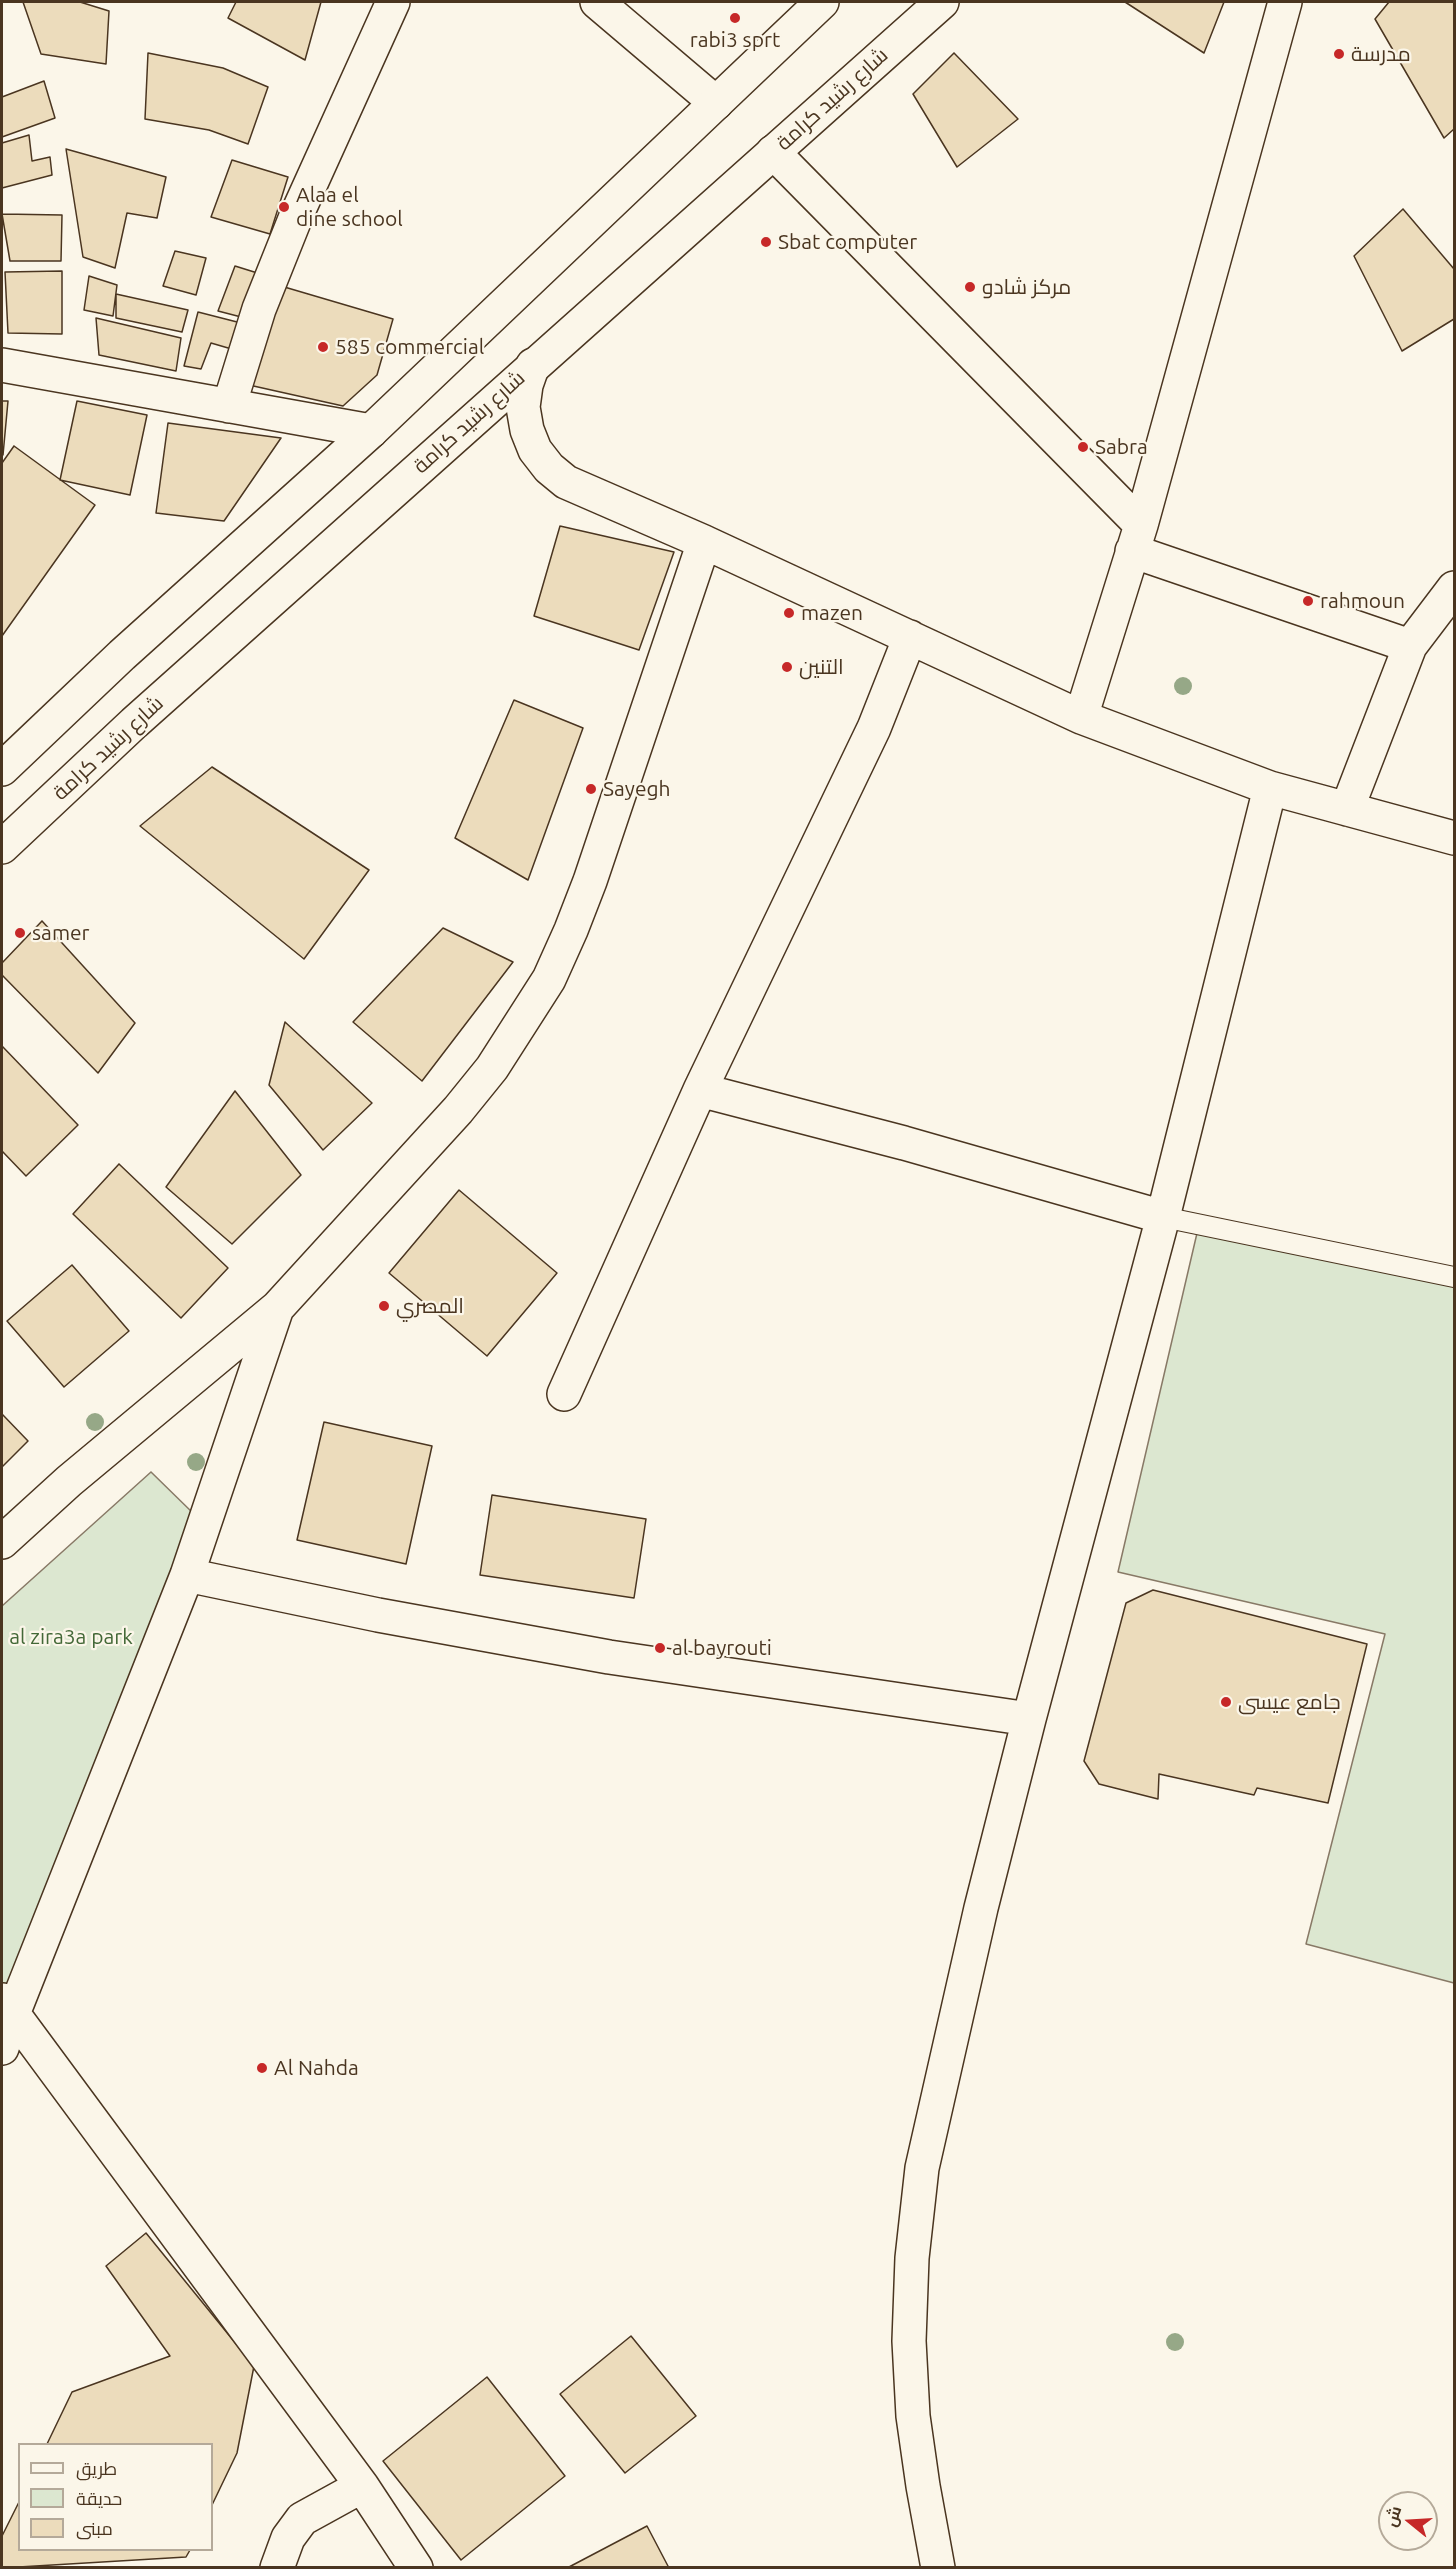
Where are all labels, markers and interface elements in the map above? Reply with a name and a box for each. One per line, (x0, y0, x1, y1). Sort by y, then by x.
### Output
marker: rabi3 sprt (728, 11, 742, 25)
place label: rabi3 sprt (690, 27, 780, 53)
place label: مدرسة (1351, 41, 1411, 67)
street label: شارع رشيد كرامة (771, 42, 893, 156)
marker: مدرسة (1332, 47, 1346, 61)
place label: Alaa el dine school (296, 182, 403, 232)
marker: Alaa el dine school (277, 200, 291, 214)
place label: Sbat computer (778, 229, 917, 255)
marker: Sbat computer (759, 235, 773, 249)
place label: مركز شادو (982, 274, 1071, 300)
marker: مركز شادو (963, 280, 977, 294)
place label: 585 commercial (335, 334, 484, 360)
marker: 585 commercial (316, 340, 330, 354)
street label: شارع رشيد كرامة (408, 365, 530, 479)
place label: Sabra (1095, 434, 1148, 460)
marker: Sabra (1076, 440, 1090, 454)
place label: rahmoun (1320, 588, 1405, 614)
marker: rahmoun (1301, 594, 1315, 608)
place label: mazen (801, 600, 863, 626)
marker: mazen (782, 606, 796, 620)
place label: التنين (799, 654, 844, 680)
marker: التنين (780, 660, 794, 674)
street label: شارع رشيد كرامة (48, 691, 168, 805)
place label: Sayegh (603, 776, 671, 802)
marker: Sayegh (584, 782, 598, 796)
place label: samer (32, 920, 90, 946)
marker: samer (13, 926, 27, 940)
place label: المصري (396, 1293, 464, 1319)
marker: المصري (377, 1299, 391, 1313)
park label: al zira3a park (9, 1624, 133, 1650)
place label: al bayrouti (672, 1635, 772, 1661)
marker: al bayrouti (653, 1641, 667, 1655)
place label: جامع عيسى (1238, 1689, 1341, 1715)
marker: جامع عيسى (1219, 1695, 1233, 1709)
place label: Al Nahda (274, 2055, 359, 2081)
marker: Al Nahda (255, 2061, 269, 2075)
legend (18, 2443, 213, 2551)
text: طريق (76, 2458, 117, 2478)
text: حديقة (76, 2488, 122, 2508)
north arrow (1378, 2491, 1438, 2551)
text: ش (1381, 2504, 1405, 2529)
text: مبنى (76, 2518, 113, 2538)

